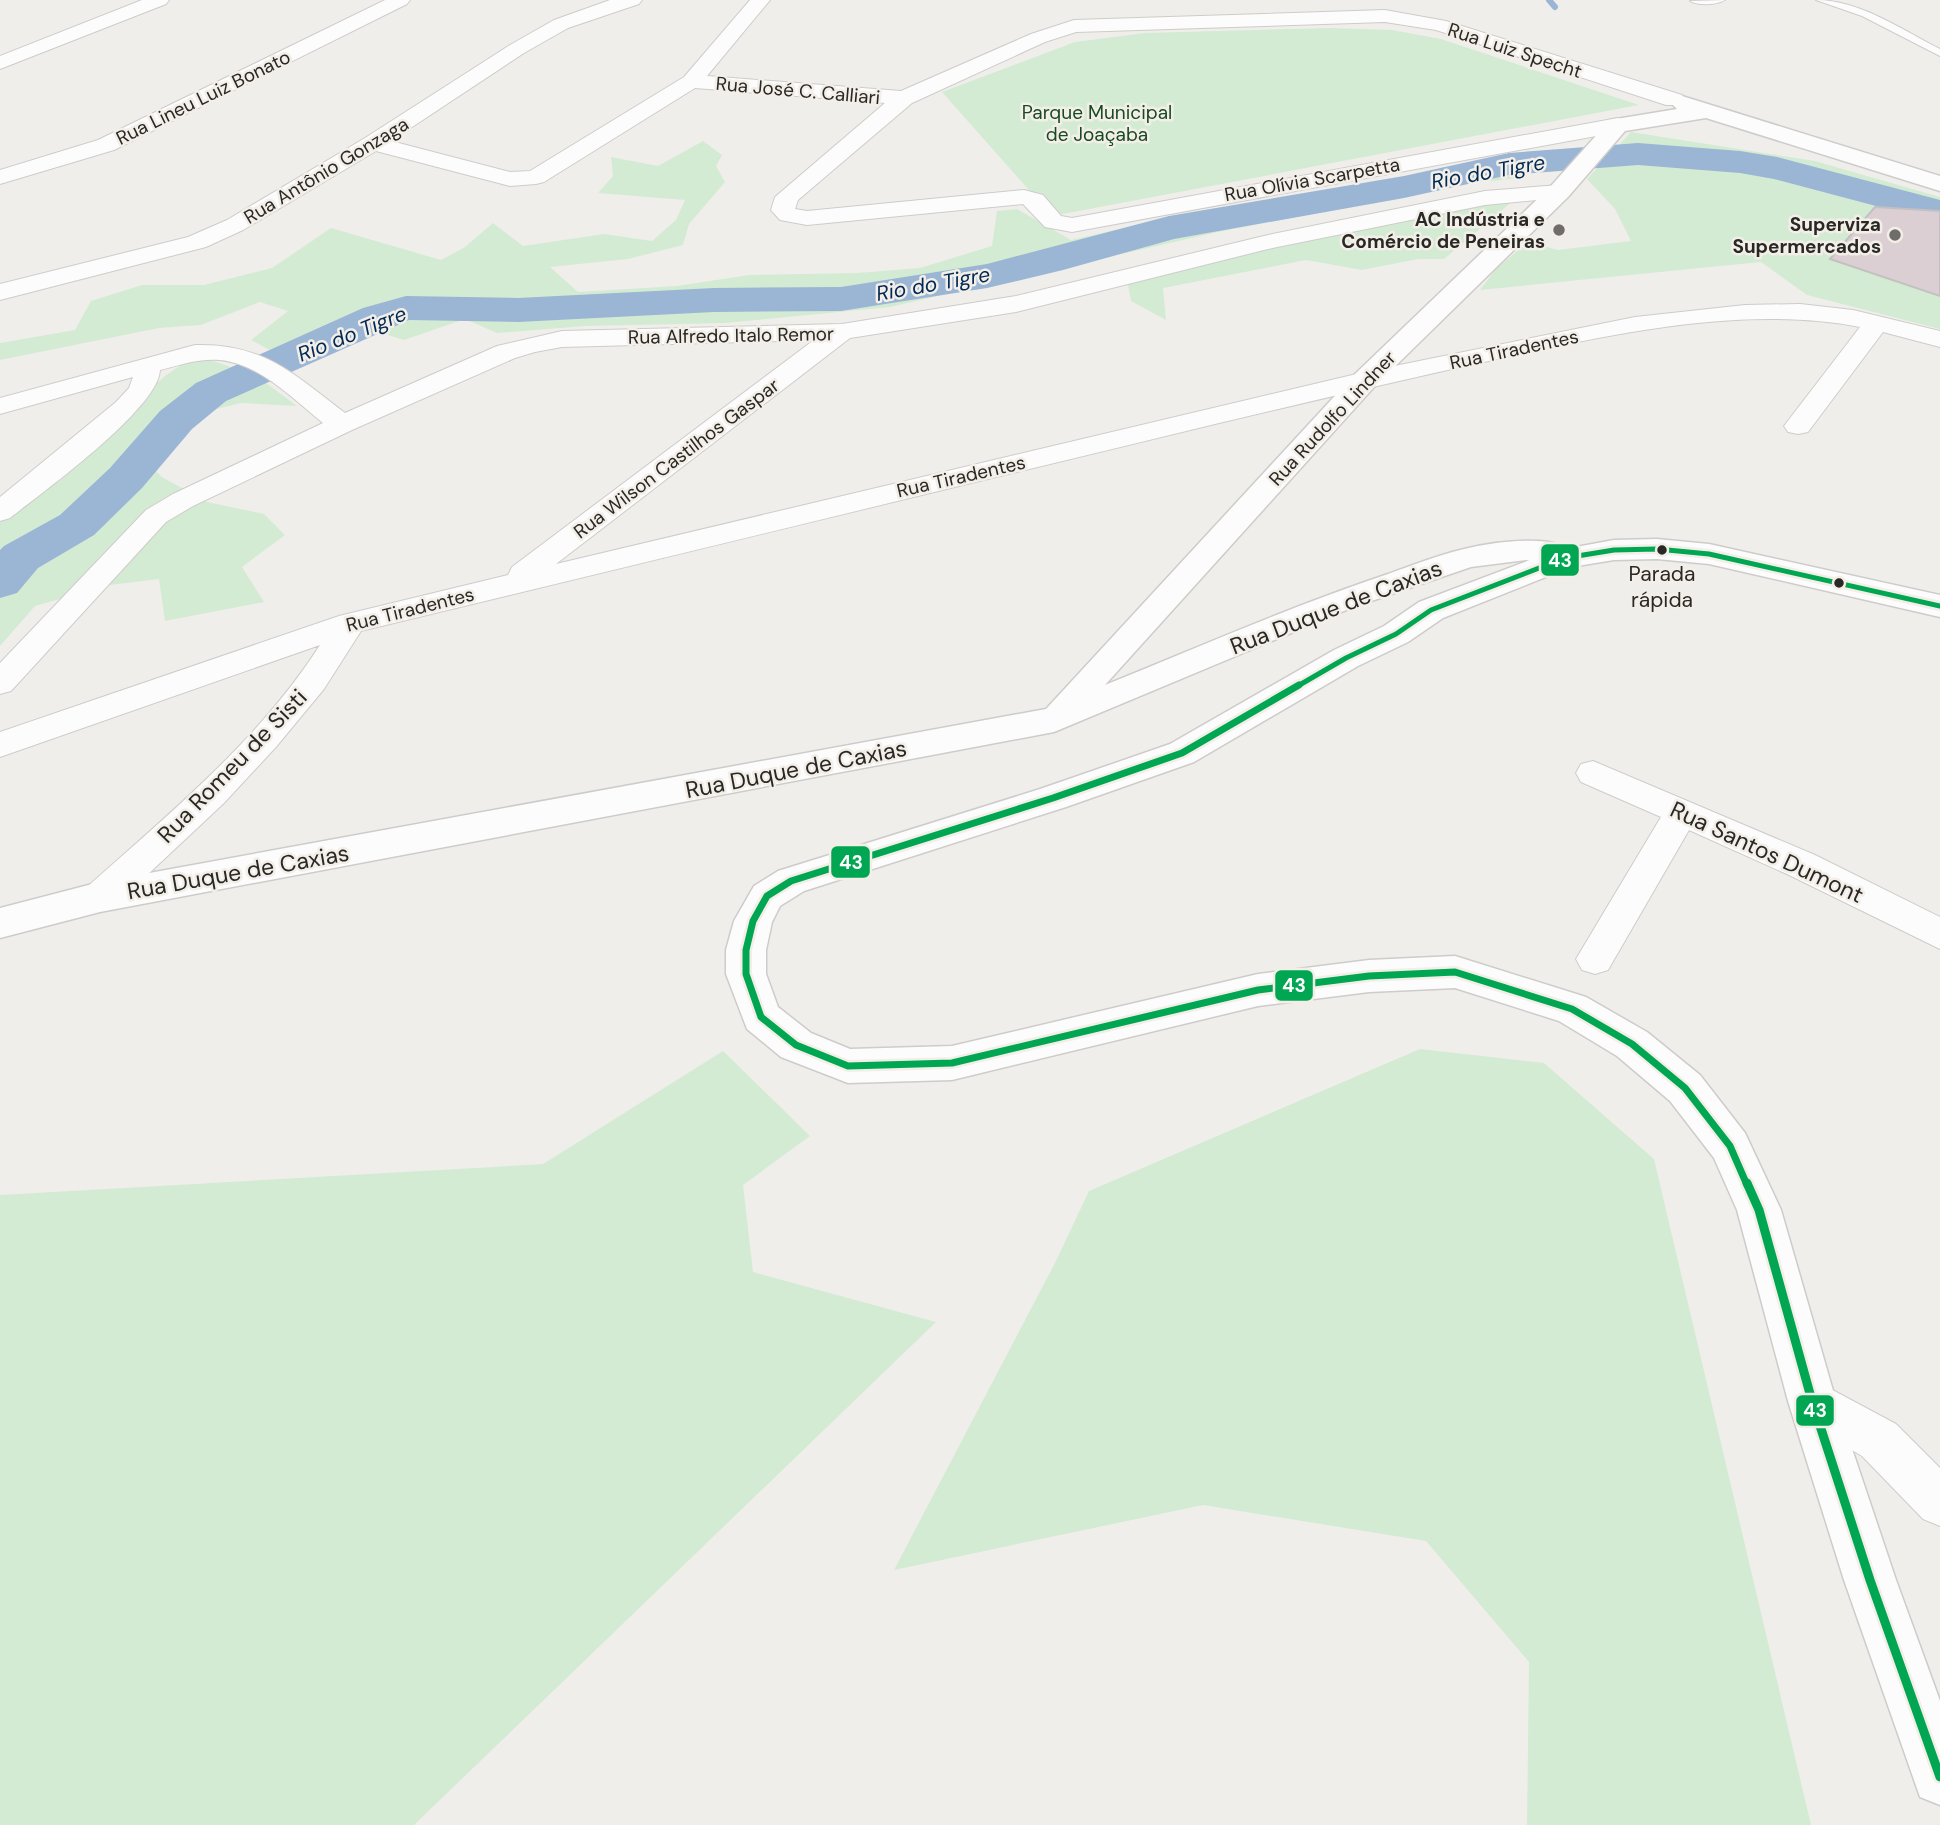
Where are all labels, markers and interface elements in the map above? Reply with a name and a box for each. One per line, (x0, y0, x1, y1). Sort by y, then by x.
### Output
street label: Rua Luiz Specht (1445, 17, 1585, 84)
street label: Rua Lineu Luiz Bonato (112, 44, 295, 151)
street label: Rua José C. Calliari (715, 71, 881, 110)
park label: Parque Municipal de Joaçaba (1022, 100, 1172, 147)
street label: Rua Antônio Gonzaga (239, 111, 413, 230)
water label: Rio do Tigre (1429, 148, 1547, 196)
street label: Rua Olívia Scarpetta (1222, 152, 1402, 207)
place label: AC Indústria e Comércio de Peneiras (1341, 207, 1545, 254)
place label: Superviza Supermercados (1732, 212, 1881, 259)
marker: AC Indústria e Comércio de Peneiras (1551, 222, 1567, 238)
marker: Superviza Supermercados (1887, 227, 1903, 243)
water label: Rio do Tigre (874, 260, 992, 308)
water label: Rio do Tigre (293, 299, 411, 369)
street label: Rua Alfredo Italo Remor (628, 321, 834, 350)
street label: Rua Tiradentes (1447, 324, 1581, 375)
street label: Rua Rudolfo Lindner (1263, 346, 1401, 491)
street label: Rua Wilson Castilhos Gaspar (568, 373, 784, 544)
street label: Rua Tiradentes (894, 450, 1028, 503)
line badge: 43 (1540, 543, 1580, 577)
marker: Parada rápida (1655, 543, 1669, 557)
text: 43 (1548, 548, 1572, 573)
street label: Rua Duque de Caxias (1226, 553, 1446, 661)
place label: Parada rápida (1629, 560, 1695, 614)
unlabelled marker (1832, 576, 1846, 590)
street label: Rua Tiradentes (343, 581, 477, 637)
street label: Rua Romeu de Sisti (151, 683, 313, 849)
street label: Rua Duque de Caxias (683, 733, 909, 805)
street label: Rua Santos Dumont (1666, 794, 1868, 910)
street label: Rua Duque de Caxias (125, 838, 351, 906)
line badge: 43 (830, 845, 871, 879)
text: 43 (839, 850, 863, 875)
line badge: 43 (1274, 969, 1314, 1002)
text: 43 (1282, 973, 1306, 998)
line badge: 43 (1795, 1394, 1835, 1427)
text: 43 (1803, 1398, 1827, 1423)

